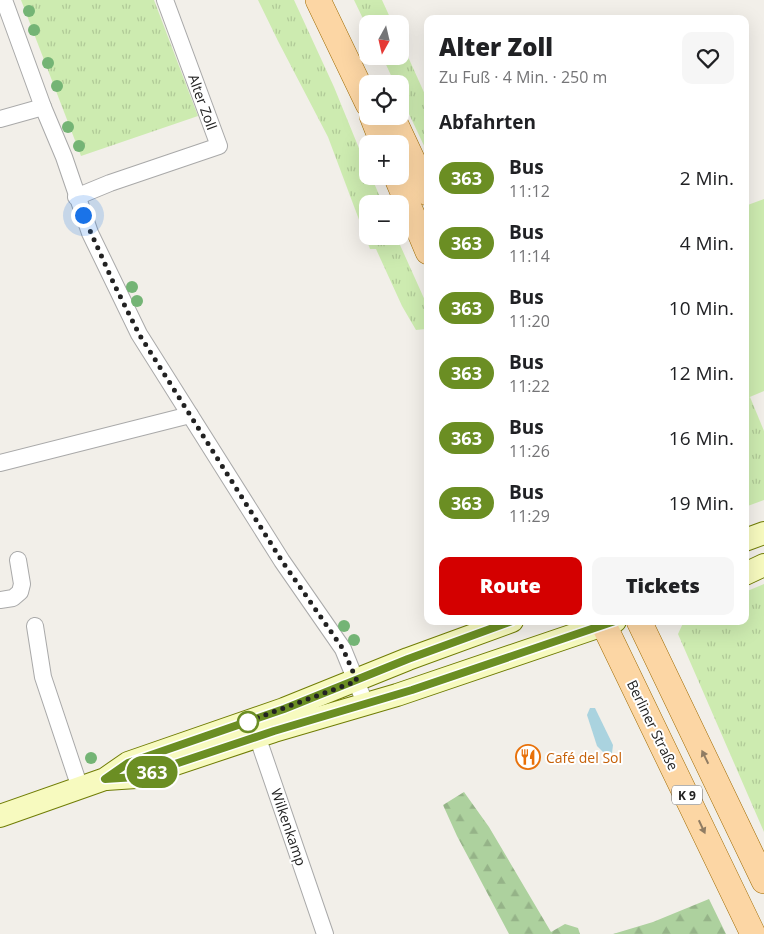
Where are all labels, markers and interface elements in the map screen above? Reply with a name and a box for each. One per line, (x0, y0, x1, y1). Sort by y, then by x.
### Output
north arrow (359, 15, 409, 65)
map controls (359, 15, 409, 245)
text: Alter Zoll (439, 30, 553, 63)
button: heart (682, 32, 734, 84)
text: Zu Fuß · 4 Min. · 250 m (439, 66, 607, 88)
street label: Alter Zoll (184, 71, 222, 133)
button: locate (359, 75, 409, 125)
text: Abfahrten (439, 109, 536, 135)
button: + (359, 135, 409, 185)
text: Bus (509, 154, 544, 180)
text: 2 Min. (680, 165, 734, 191)
text: 363 (451, 166, 482, 190)
text: 11:12 (509, 180, 550, 202)
button: − (359, 195, 409, 245)
your location (71, 203, 96, 228)
text: Bus (509, 219, 544, 245)
text: 4 Min. (680, 230, 734, 256)
text: 363 (451, 231, 482, 255)
text: 11:14 (509, 245, 550, 267)
text: Bus (509, 284, 544, 310)
text: 10 Min. (669, 295, 734, 321)
text: 363 (451, 296, 482, 320)
text: 11:20 (509, 310, 550, 332)
text: Bus (509, 349, 544, 375)
text: 12 Min. (669, 360, 734, 386)
text: 363 (451, 361, 482, 385)
text: 11:22 (509, 375, 550, 397)
text: Bus (509, 414, 544, 440)
text: 16 Min. (669, 425, 734, 451)
text: 363 (451, 426, 482, 450)
text: 11:26 (509, 440, 550, 462)
text: Bus (509, 479, 544, 505)
text: 19 Min. (669, 490, 734, 516)
text: 363 (451, 491, 482, 515)
text: 11:29 (509, 505, 550, 527)
button: Route (439, 557, 582, 615)
button: Tickets (592, 557, 734, 615)
street label: Berliner Straße (623, 677, 683, 773)
unlabelled marker (237, 711, 259, 733)
restaurant icon: Café del Sol (515, 744, 541, 770)
place label: Café del Sol (546, 748, 622, 767)
one-way arrow (701, 750, 709, 764)
line badge: 363 (123, 756, 181, 788)
text: 363 (137, 760, 167, 784)
street label: Wilkenkamp (267, 786, 311, 868)
road number: K 9 (672, 786, 702, 804)
one-way arrow (698, 820, 706, 834)

